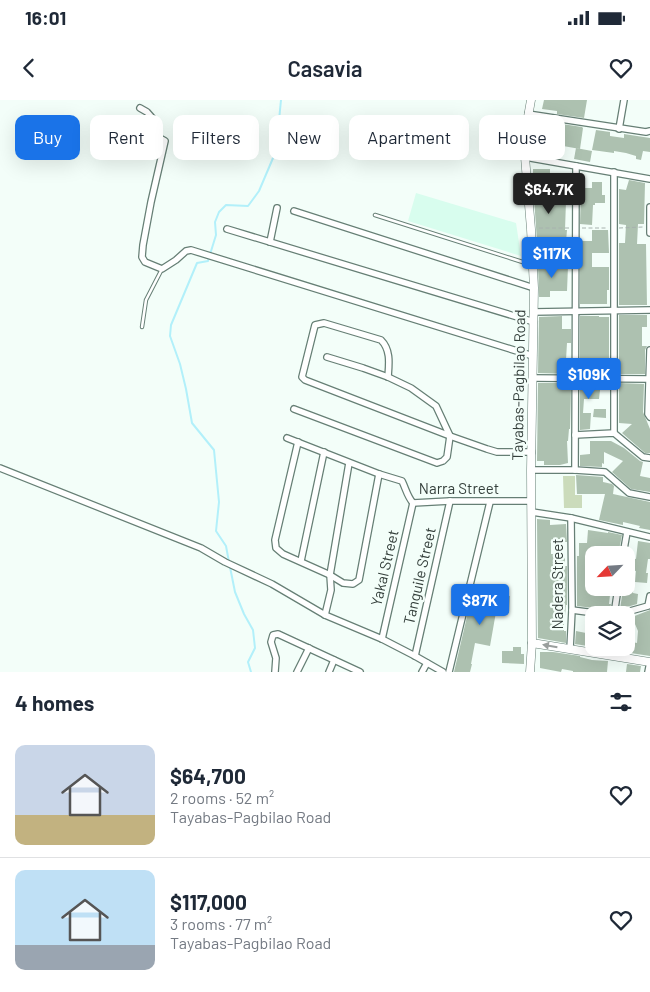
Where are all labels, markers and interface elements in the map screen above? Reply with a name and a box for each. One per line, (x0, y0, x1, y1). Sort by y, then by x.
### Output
text: 16:01 (25, 6, 66, 29)
icon: back (15, 54, 43, 82)
icon: heart (607, 54, 635, 82)
text: Casavia (287, 55, 363, 81)
chip: Buy (15, 115, 80, 160)
chip: Rent (90, 115, 163, 160)
chip: Filters (173, 115, 259, 160)
chip: New (269, 115, 339, 160)
chip: Apartment (349, 115, 469, 160)
chip: House (479, 115, 565, 160)
pin: $64.7K (508, 172, 590, 215)
text: $64.7K (524, 179, 574, 198)
pin: $117K (517, 236, 587, 279)
text: $117K (533, 243, 571, 262)
street label: Tayabas-Pagbilao Road (508, 309, 528, 461)
pin: $109K (554, 358, 624, 400)
text: $109K (568, 364, 610, 383)
street label: Narra Street (419, 479, 499, 497)
street label: Tanguile Street (399, 525, 439, 626)
street label: Yakal Street (366, 528, 402, 608)
street label: Nadera Street (548, 538, 566, 630)
north arrow (585, 546, 635, 596)
map controls (585, 546, 635, 656)
pin: $87K (450, 584, 510, 626)
text: $87K (462, 590, 498, 609)
button: layers (585, 606, 635, 656)
one-way arrow (542, 641, 558, 649)
icon: filters (607, 688, 635, 716)
text: 4 homes (15, 690, 94, 715)
text: $64,700 (170, 763, 246, 788)
icon: home (55, 765, 115, 825)
icon: heart (607, 781, 635, 809)
text: 2 rooms · 52 m² (170, 788, 274, 807)
text: Tayabas-Pagbilao Road (170, 807, 331, 826)
text: $117,000 (170, 889, 247, 914)
icon: home (55, 890, 115, 950)
icon: heart (607, 906, 635, 934)
text: 3 rooms · 77 m² (170, 914, 272, 933)
text: Tayabas-Pagbilao Road (170, 933, 331, 952)

